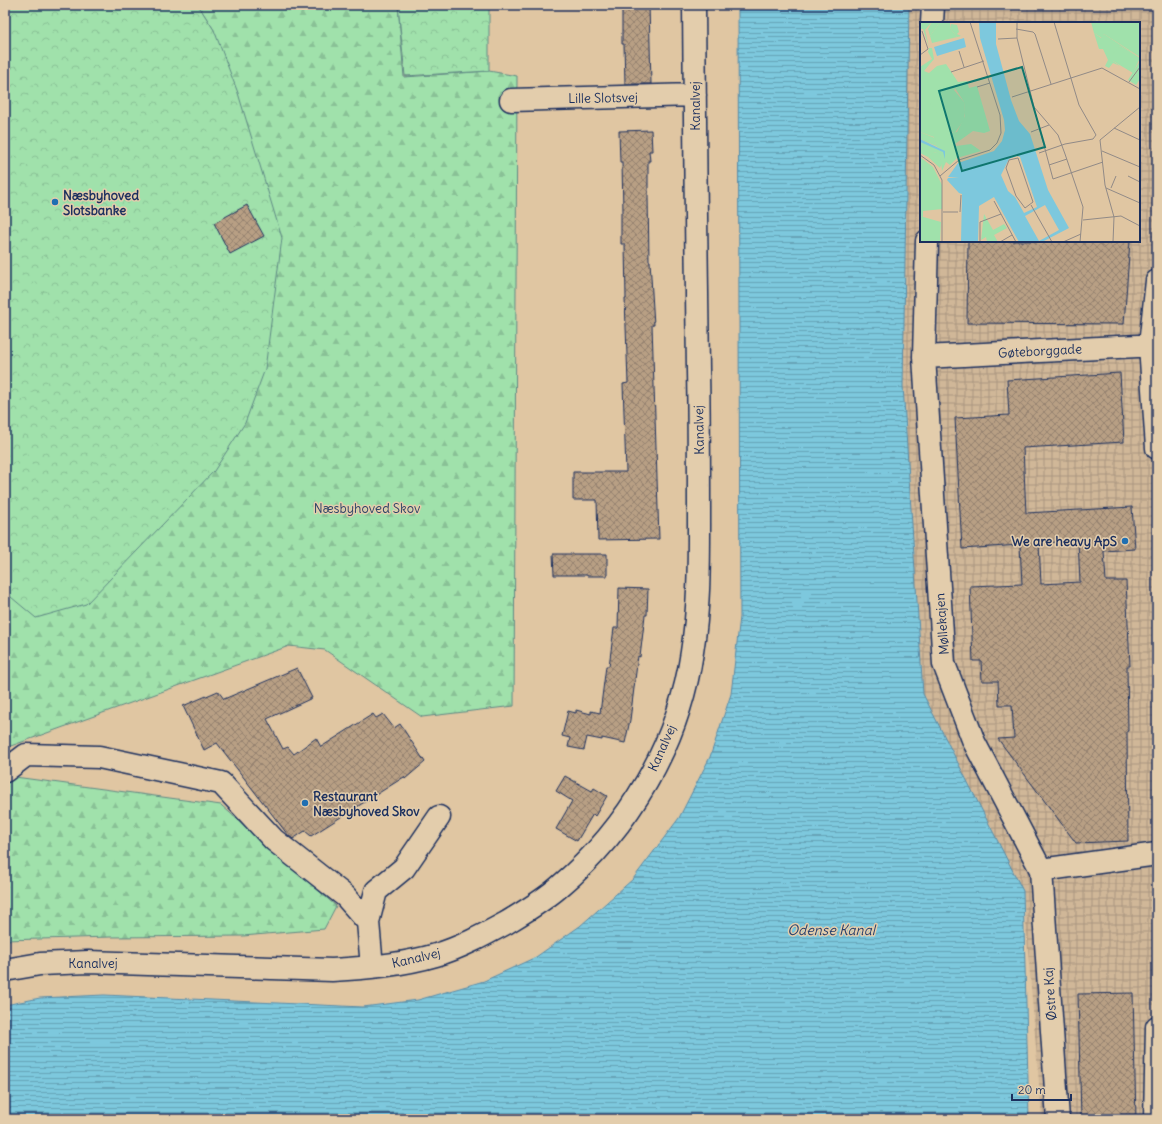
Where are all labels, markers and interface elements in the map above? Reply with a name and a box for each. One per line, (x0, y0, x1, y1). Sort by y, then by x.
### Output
inset map (920, 22, 1140, 242)
street label: Kanalvej (687, 81, 704, 131)
street label: Lille Slotsvej (568, 89, 638, 107)
place label: Næsbyhoved Slotsbanke (63, 187, 139, 219)
marker: Næsbyhoved Slotsbanke (50, 197, 60, 207)
street label: Gøteborggade (998, 340, 1082, 362)
street label: Kanalvej (690, 405, 708, 455)
park label: Næsbyhoved Skov (314, 500, 421, 517)
place label: We are heavy ApS (1012, 533, 1117, 550)
marker: We are heavy ApS (1120, 536, 1130, 546)
street label: Møllekajen (931, 592, 953, 656)
street label: Kanalvej (644, 722, 680, 774)
place label: Restaurant Næsbyhoved Skov (313, 788, 420, 820)
marker: Restaurant Næsbyhoved Skov (300, 798, 310, 808)
water label: Odense Kanal (787, 921, 877, 939)
street label: Kanalvej (390, 944, 442, 972)
street label: Kanalvej (68, 955, 118, 972)
street label: Østre Kaj (1040, 967, 1060, 1021)
scale bar (1012, 1076, 1071, 1102)
text: 20 m (1018, 1082, 1046, 1097)

